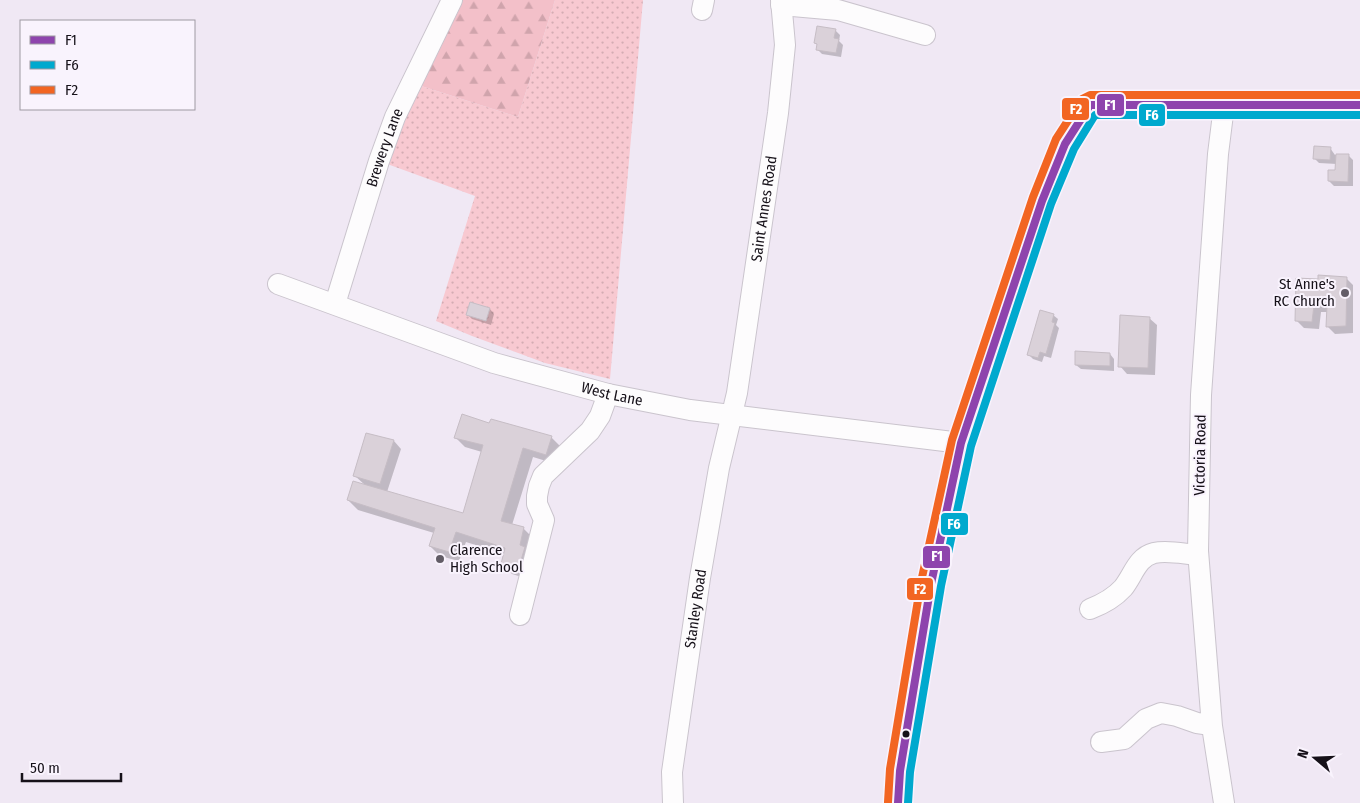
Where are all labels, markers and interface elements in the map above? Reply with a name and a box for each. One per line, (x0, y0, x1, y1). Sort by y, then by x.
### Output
legend (20, 20, 195, 110)
text: F1 (65, 31, 77, 49)
text: F6 (65, 56, 79, 74)
text: F2 (65, 81, 78, 99)
line badge: F1 (1096, 93, 1125, 117)
line badge: F2 (1061, 97, 1090, 121)
text: F1 (1104, 97, 1116, 114)
text: F2 (1070, 101, 1083, 118)
line badge: F6 (1138, 103, 1166, 127)
street label: Brewery Lane (363, 105, 407, 189)
text: F6 (1145, 107, 1159, 124)
street label: Saint Annes Road (747, 154, 781, 263)
place label: St Anne's RC Church (1273, 275, 1335, 310)
marker: St Anne's RC Church (1339, 287, 1351, 299)
street label: West Lane (579, 378, 644, 410)
street label: Victoria Road (1190, 414, 1210, 496)
line badge: F6 (940, 512, 969, 536)
text: F6 (947, 516, 961, 533)
place label: Clarence High School (450, 541, 523, 576)
line badge: F1 (922, 545, 951, 569)
text: F1 (931, 548, 943, 565)
marker: Clarence High School (434, 553, 446, 565)
street label: Stanley Road (681, 568, 710, 650)
line badge: F2 (906, 577, 934, 601)
text: F2 (914, 581, 927, 598)
unlabelled marker (901, 729, 911, 739)
north arrow (1290, 733, 1340, 783)
text: N (1294, 747, 1313, 761)
scale bar (22, 750, 121, 782)
text: 50 m (30, 759, 60, 777)

